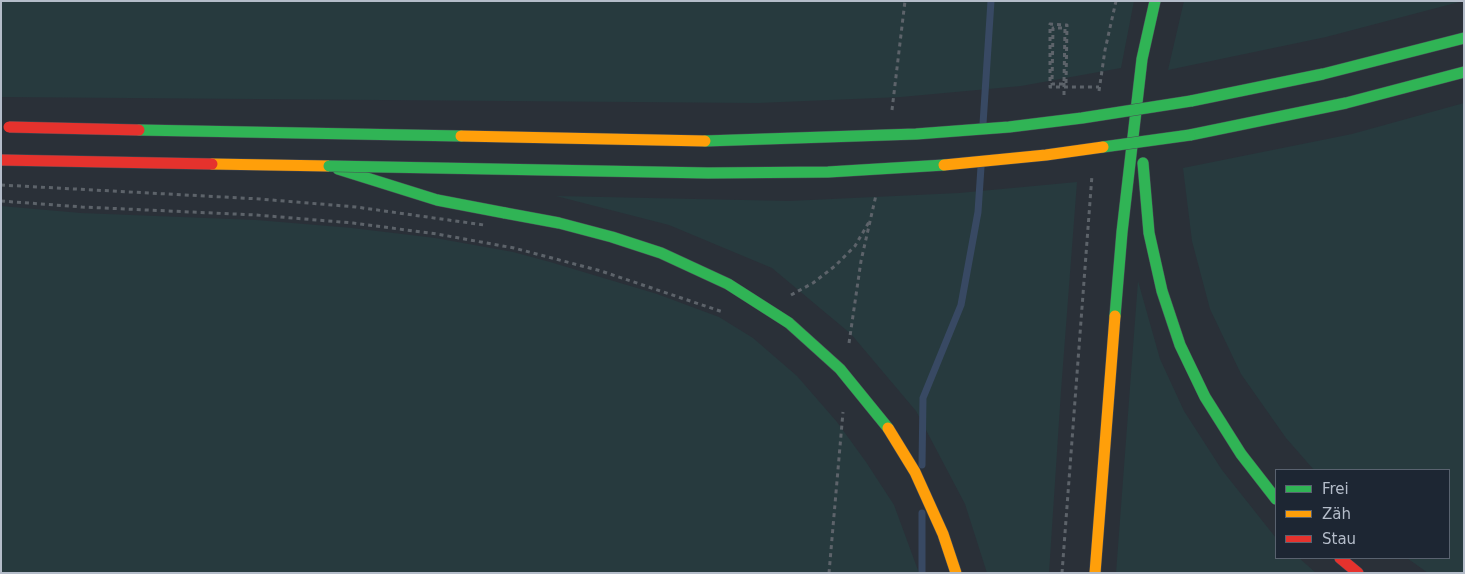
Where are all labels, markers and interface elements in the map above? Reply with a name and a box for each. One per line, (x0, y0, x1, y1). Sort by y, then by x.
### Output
legend (1275, 469, 1450, 559)
text: Frei (1322, 480, 1349, 498)
text: Zäh (1322, 505, 1351, 523)
text: Stau (1322, 530, 1356, 548)

